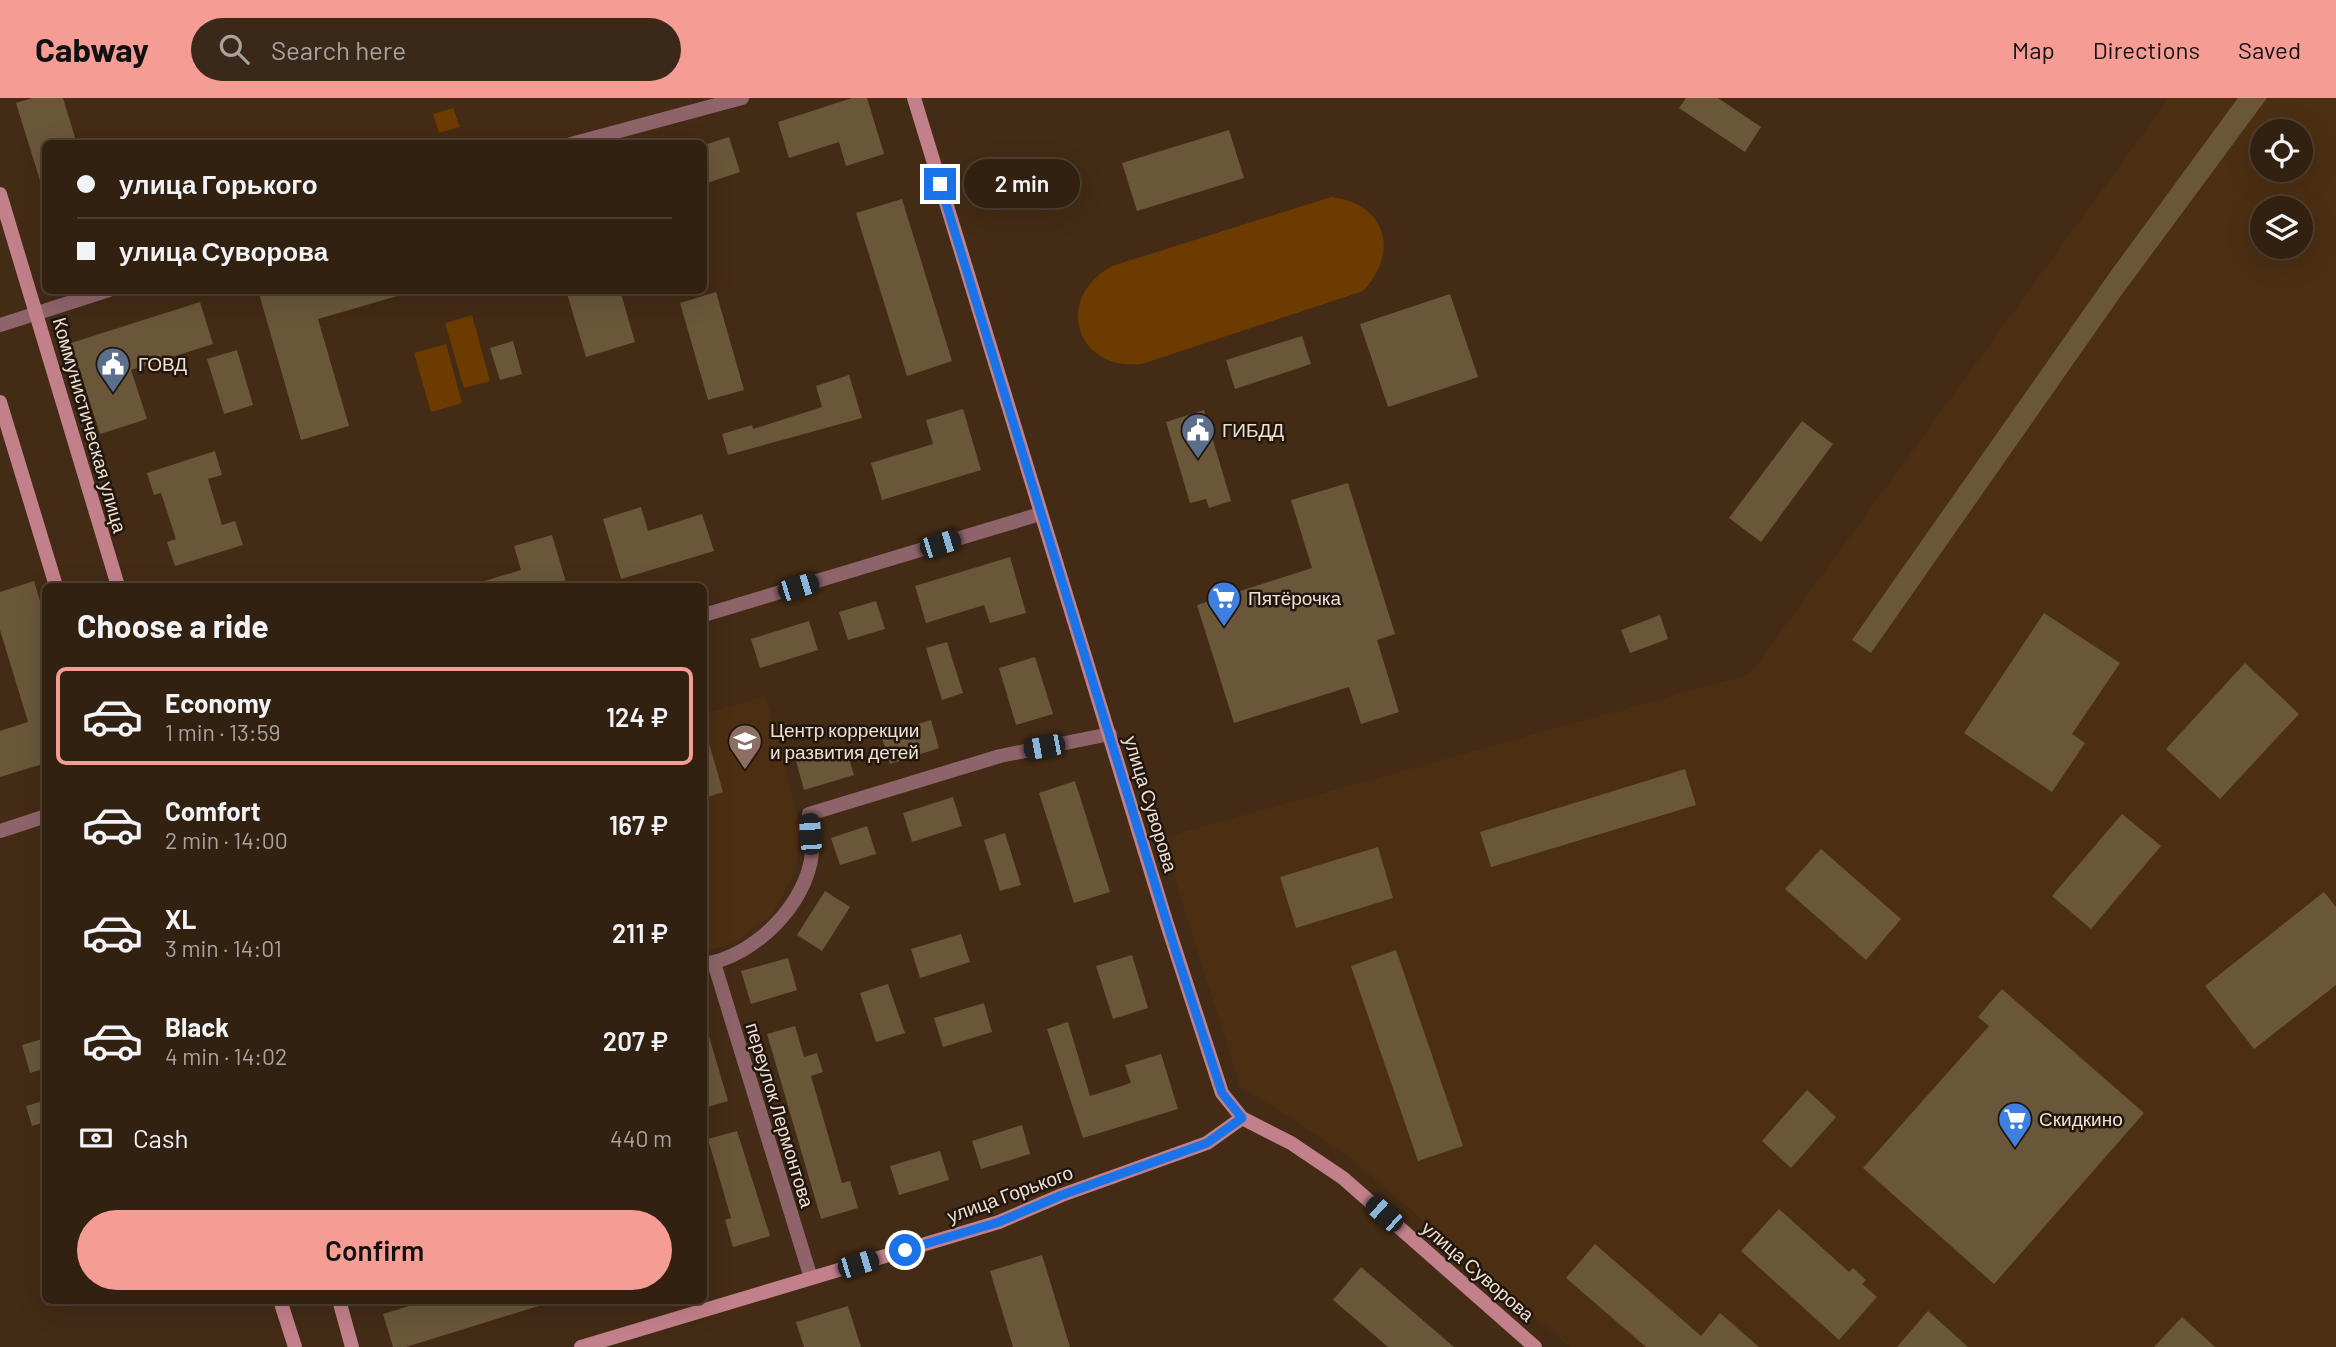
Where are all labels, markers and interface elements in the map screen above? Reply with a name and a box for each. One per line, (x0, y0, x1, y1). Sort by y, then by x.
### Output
search box (191, 18, 681, 81)
text: Cabway (35, 29, 149, 69)
icon: search (215, 30, 253, 68)
text: Search here (271, 34, 406, 65)
text: Map (2012, 35, 2055, 64)
text: Directions (2093, 35, 2200, 64)
text: Saved (2238, 35, 2301, 64)
map controls (2250, 119, 2313, 259)
button: locate (2250, 119, 2313, 182)
callout: 2 min (964, 160, 1080, 208)
text: улица Горького (119, 168, 318, 199)
route end (924, 168, 956, 200)
text: 2 min (995, 169, 1049, 197)
button: layers (2250, 196, 2313, 259)
text: улица Суворова (119, 235, 328, 266)
street label: Коммунистическая улица (49, 315, 132, 536)
public building icon: ГОВД (94, 345, 132, 394)
place label: ГОВД (138, 352, 187, 375)
public building icon: ГИБДД (1179, 411, 1217, 460)
place label: ГИБДД (1222, 418, 1284, 441)
car (917, 528, 964, 560)
car (775, 571, 822, 603)
supermarket icon: Пятёрочка (1205, 579, 1243, 628)
place label: Пятёрочка (1248, 586, 1342, 609)
text: Choose a ride (77, 606, 269, 644)
icon: car (81, 685, 144, 748)
text: Economy (165, 687, 271, 718)
text: 124 ₽ (606, 701, 668, 732)
text: 1 min · 13:59 (165, 718, 280, 746)
place label: Центр коррекции и развития детей (770, 718, 919, 763)
school or university icon: Центр коррекции и развития детей (726, 722, 764, 771)
car (1022, 733, 1067, 761)
street label: улица Суворова (1120, 733, 1183, 875)
icon: car (81, 793, 144, 856)
text: Comfort (165, 795, 261, 826)
text: 167 ₽ (609, 809, 668, 840)
car (799, 812, 822, 856)
text: 2 min · 14:00 (165, 826, 288, 854)
icon: car (81, 901, 144, 964)
text: XL (165, 903, 196, 934)
text: 211 ₽ (612, 917, 668, 948)
text: 3 min · 14:01 (165, 934, 282, 962)
icon: car (81, 1009, 144, 1072)
text: Black (165, 1011, 229, 1042)
street label: переулок Лермонтова (741, 1020, 820, 1210)
text: 207 ₽ (603, 1025, 668, 1056)
text: 4 min · 14:02 (165, 1042, 287, 1070)
supermarket icon: Скидкино (1996, 1100, 2034, 1149)
place label: Скидкино (2039, 1107, 2123, 1130)
icon: cash (77, 1119, 115, 1157)
text: Cash (133, 1122, 188, 1153)
text: 440 m (610, 1124, 672, 1152)
street label: улица Горького (944, 1160, 1076, 1227)
car (1362, 1192, 1407, 1236)
button: Confirm (77, 1210, 672, 1290)
street label: улица Суворова (1417, 1216, 1540, 1326)
route start (889, 1234, 921, 1266)
car (835, 1248, 882, 1280)

